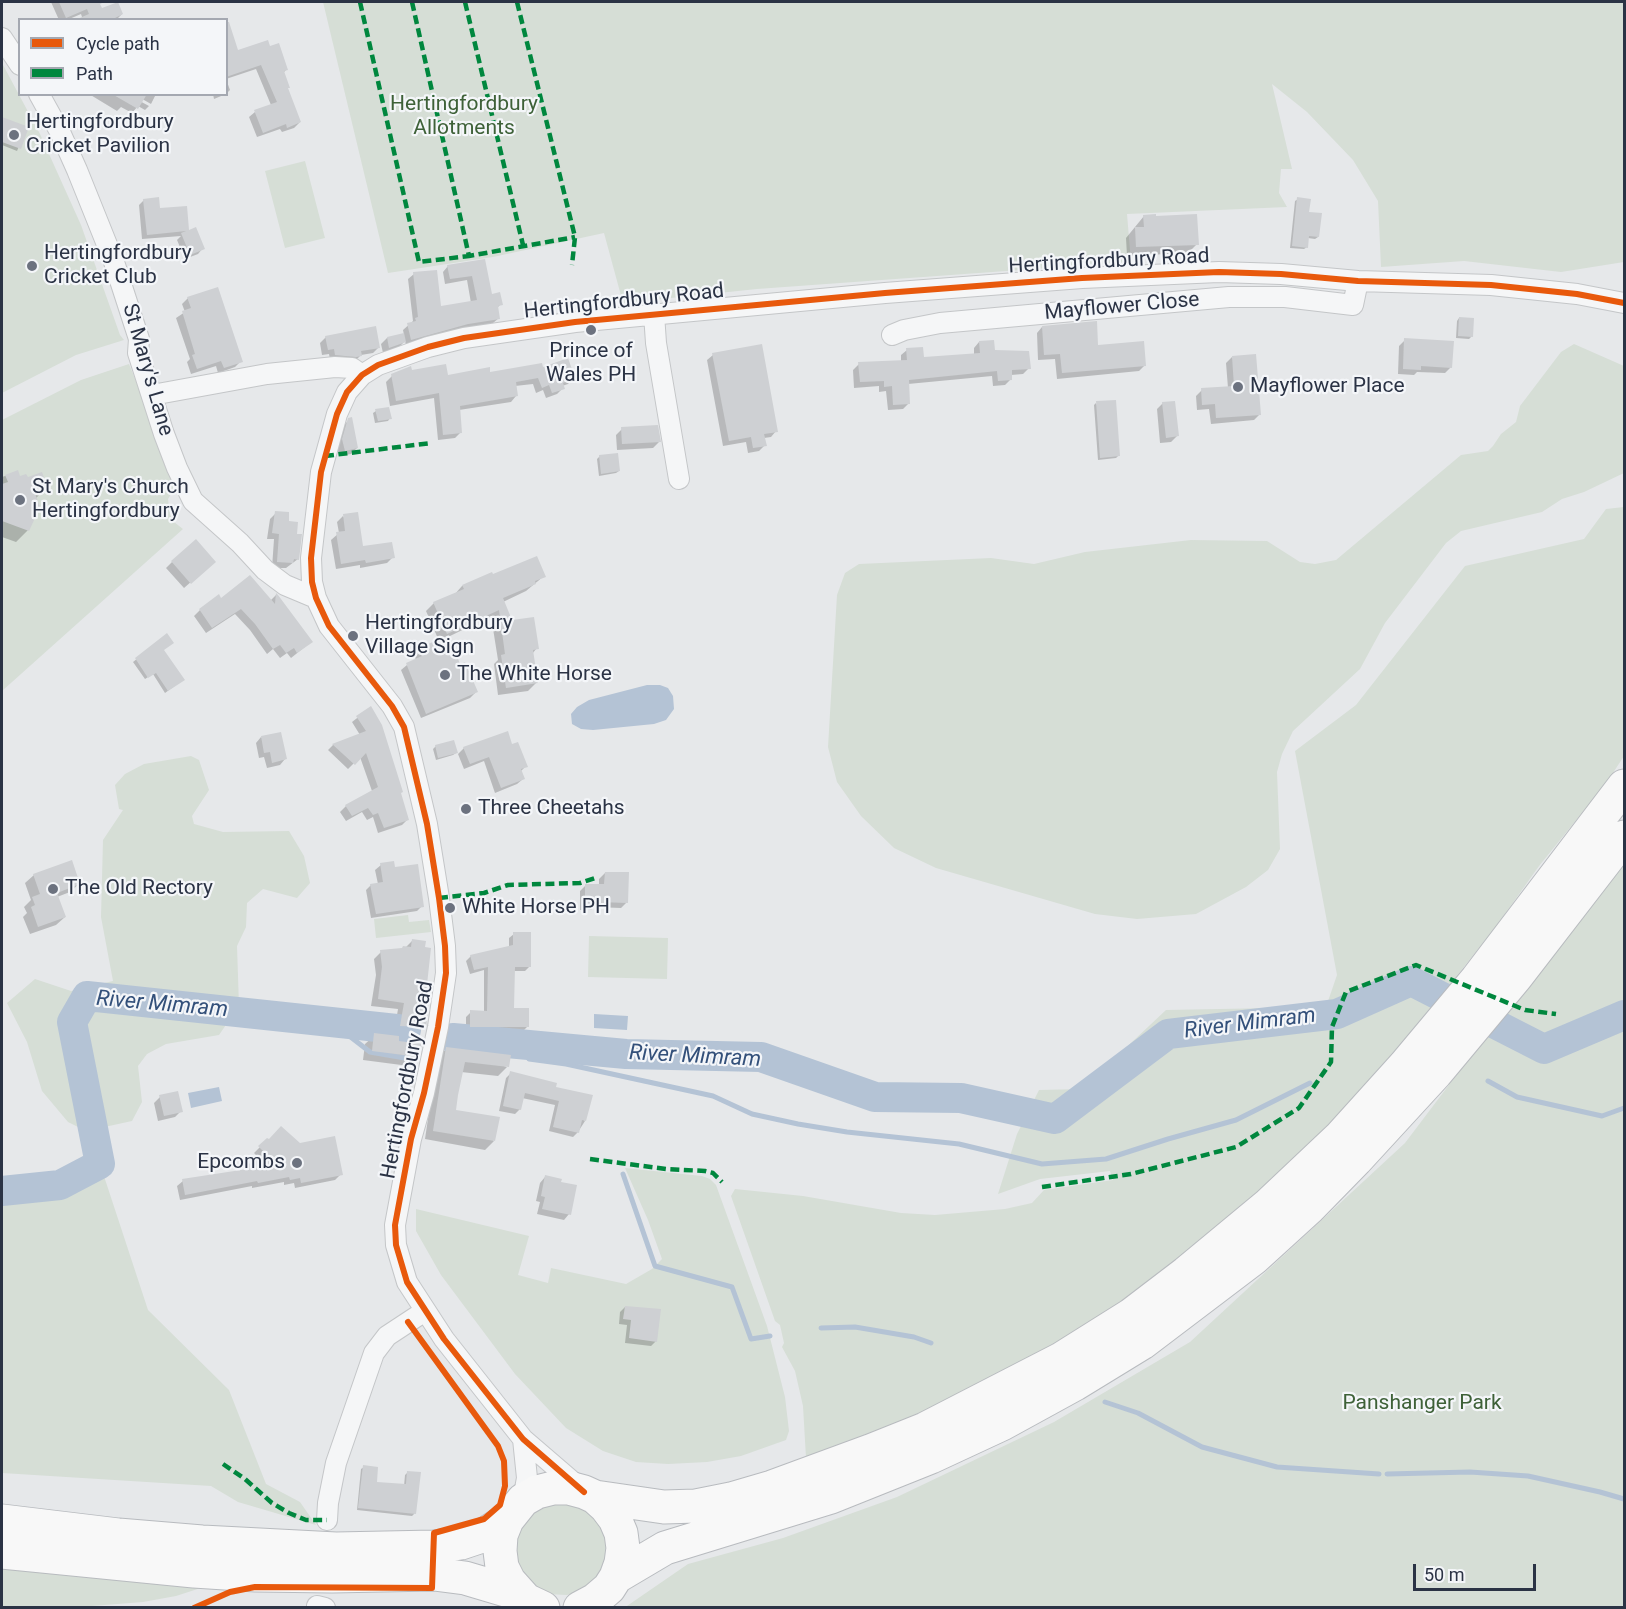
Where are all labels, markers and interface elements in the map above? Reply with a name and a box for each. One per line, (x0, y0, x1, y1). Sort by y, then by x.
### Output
legend (18, 18, 228, 96)
text: Cycle path (76, 33, 160, 54)
text: Path (76, 63, 113, 84)
park label: Hertingfordbury Allotments (390, 92, 538, 142)
place label: Hertingfordbury Cricket Pavilion (26, 110, 174, 160)
marker: Hertingfordbury Cricket Pavilion (7, 128, 21, 142)
place label: Hertingfordbury Cricket Club (44, 241, 192, 291)
street label: Hertingfordbury Road (1008, 244, 1210, 280)
marker: Hertingfordbury Cricket Club (25, 259, 39, 273)
street label: Hertingfordbury Road (523, 279, 725, 325)
street label: Mayflower Close (1043, 288, 1201, 326)
street label: St Mary's Lane (116, 301, 178, 439)
marker: Prince of Wales PH (584, 323, 598, 337)
place label: Prince of Wales PH (546, 339, 636, 389)
place label: Mayflower Place (1250, 374, 1405, 400)
marker: Mayflower Place (1231, 380, 1245, 394)
place label: St Mary's Church Hertingfordbury (32, 475, 189, 525)
marker: St Mary's Church Hertingfordbury (13, 493, 27, 507)
place label: Hertingfordbury Village Sign (365, 611, 513, 661)
marker: Hertingfordbury Village Sign (346, 629, 360, 643)
place label: The White Horse (457, 662, 612, 688)
marker: The White Horse (438, 668, 452, 682)
place label: Three Cheetahs (478, 796, 625, 822)
marker: Three Cheetahs (459, 802, 473, 816)
place label: The Old Rectory (65, 876, 213, 902)
marker: The Old Rectory (46, 882, 60, 896)
place label: White Horse PH (462, 895, 610, 921)
marker: White Horse PH (443, 901, 457, 915)
street label: Hertingfordbury Road (376, 979, 440, 1181)
water label: River Mimram (95, 986, 229, 1024)
water label: River Mimram (1183, 1003, 1317, 1045)
water label: River Mimram (628, 1040, 762, 1074)
place label: Epcombs (197, 1150, 285, 1176)
marker: Epcombs (290, 1156, 304, 1170)
park label: Panshanger Park (1342, 1391, 1502, 1417)
scale bar (1416, 1552, 1539, 1590)
text: 50 m (1424, 1564, 1464, 1585)

